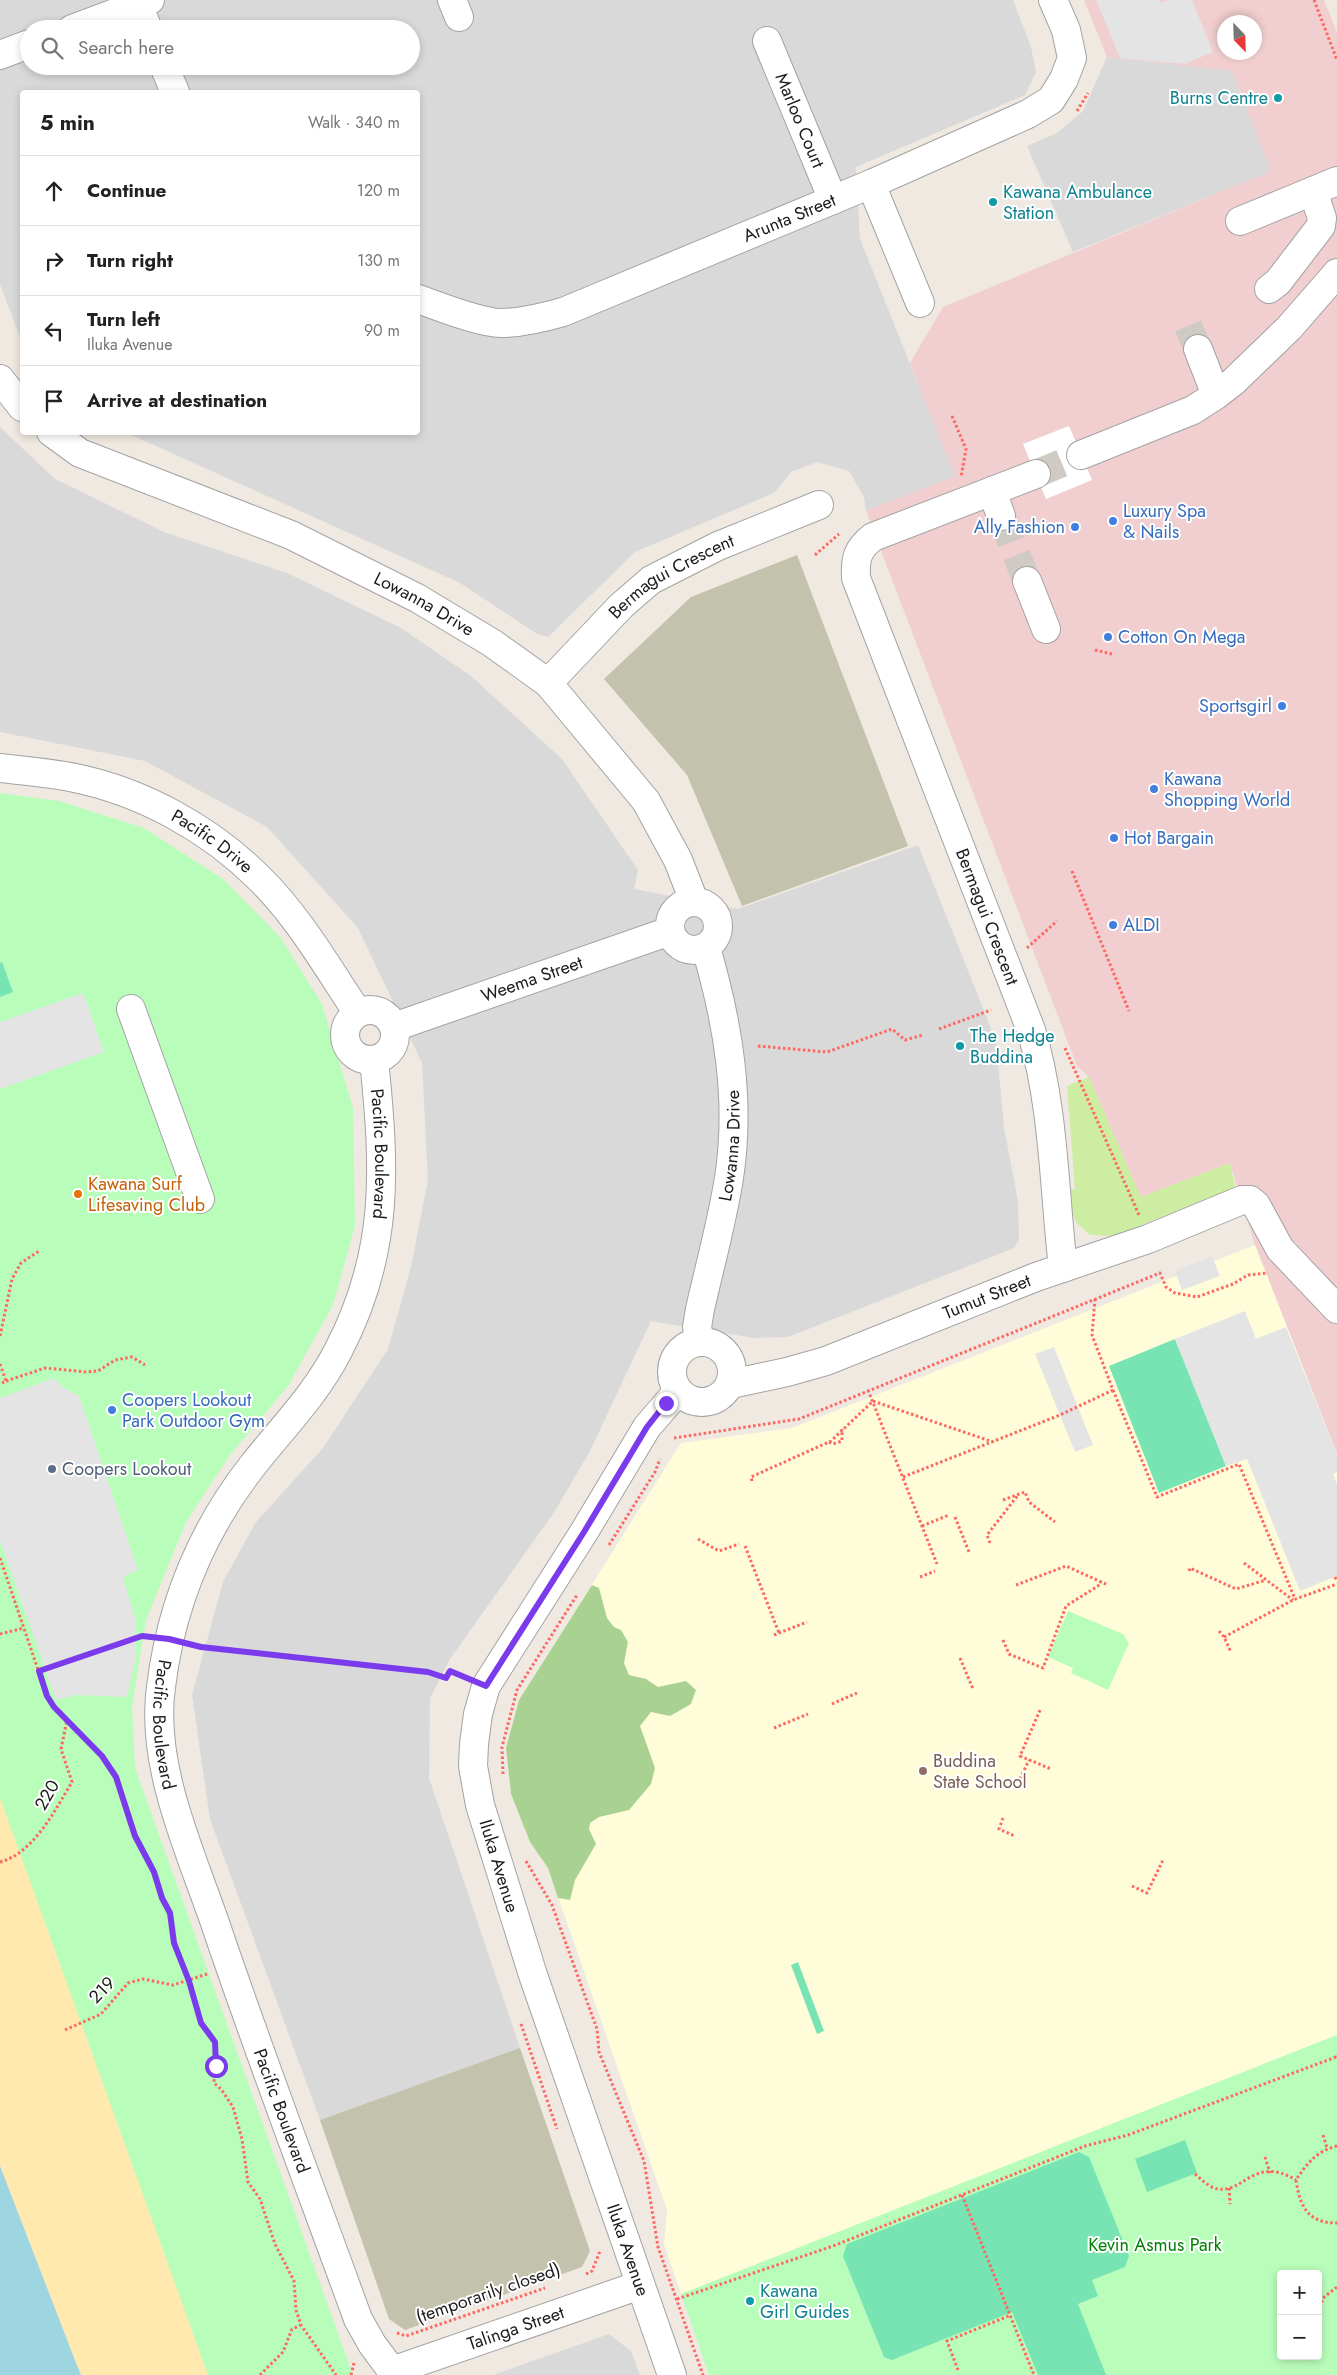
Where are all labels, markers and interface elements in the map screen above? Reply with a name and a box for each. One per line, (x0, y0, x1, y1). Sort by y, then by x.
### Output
north arrow (1217, 15, 1262, 60)
search box (20, 20, 420, 75)
icon: search (38, 34, 66, 62)
text: Search here (78, 34, 174, 61)
street label: Marloo Court (769, 69, 832, 173)
place label: Burns Centre (1170, 85, 1268, 111)
marker: Burns Centre (1272, 92, 1284, 104)
text: 5 min (40, 108, 95, 138)
text: Walk · 340 m (308, 111, 400, 134)
icon: ahead (40, 177, 68, 205)
text: Continue (87, 177, 166, 204)
text: 120 m (357, 179, 400, 202)
place label: Kawana Ambulance Station (1003, 179, 1152, 226)
street label: Arunta Street (739, 187, 840, 249)
marker: Kawana Ambulance Station (987, 196, 999, 208)
icon: right (40, 247, 68, 275)
text: Turn right (87, 247, 173, 274)
text: 130 m (357, 249, 400, 272)
text: Turn left (87, 306, 160, 333)
icon: left (40, 317, 68, 345)
text: 90 m (364, 319, 400, 342)
text: Iluka Avenue (87, 333, 172, 356)
icon: arrive (40, 387, 68, 415)
text: Arrive at destination (87, 387, 267, 414)
place label: Luxury Spa & Nails (1123, 498, 1206, 545)
place label: Ally Fashion (974, 514, 1065, 540)
marker: Luxury Spa & Nails (1107, 515, 1119, 527)
marker: Ally Fashion (1069, 521, 1081, 533)
street label: Bermagui Crescent (602, 528, 739, 625)
street label: Lowanna Drive (369, 565, 479, 642)
place label: Cotton On Mega (1118, 624, 1245, 650)
marker: Cotton On Mega (1102, 631, 1114, 643)
place label: Sportsgirl (1199, 693, 1272, 719)
marker: Sportsgirl (1276, 700, 1288, 712)
place label: Kawana Shopping World (1164, 766, 1290, 813)
marker: Kawana Shopping World (1148, 783, 1160, 795)
street label: Pacific Drive (167, 803, 259, 879)
place label: Hot Bargain (1124, 825, 1214, 851)
marker: Hot Bargain (1108, 832, 1120, 844)
street label: Bermagui Crescent (949, 845, 1026, 990)
place label: ALDI (1123, 912, 1160, 938)
marker: ALDI (1107, 919, 1119, 931)
street label: Weema Street (478, 949, 587, 1009)
place label: The Hedge Buddina (970, 1023, 1054, 1070)
marker: The Hedge Buddina (954, 1040, 966, 1052)
street label: Pacific Boulevard (364, 1087, 394, 1220)
street label: Lowanna Drive (712, 1090, 747, 1204)
place label: Kawana Surf Lifesaving Club (88, 1171, 205, 1218)
marker: Kawana Surf Lifesaving Club (72, 1188, 84, 1200)
street label: Tumut Street (939, 1267, 1035, 1326)
place label: Coopers Lookout Park Outdoor Gym (122, 1387, 265, 1434)
route end (655, 1392, 678, 1415)
marker: Coopers Lookout Park Outdoor Gym (106, 1404, 118, 1416)
place label: Coopers Lookout (62, 1456, 192, 1482)
marker: Coopers Lookout (46, 1463, 58, 1475)
street label: Pacific Boulevard (146, 1658, 182, 1792)
place label: Buddina State School (933, 1748, 1027, 1795)
marker: Buddina State School (917, 1765, 929, 1777)
street label: 220 (28, 1775, 66, 1815)
street label: Iluka Avenue (473, 1816, 525, 1916)
street label: 219 (83, 1971, 121, 2009)
street label: Pacific Boulevard (247, 2045, 316, 2177)
route start (205, 2055, 228, 2078)
street label: Iluka Avenue (600, 2200, 656, 2300)
park label: Kevin Asmus Park (1088, 2232, 1222, 2258)
street label: (temporarily closed) (412, 2256, 564, 2330)
map controls (1277, 2270, 1322, 2360)
button: + (1277, 2270, 1322, 2315)
place label: Kawana Girl Guides (760, 2278, 849, 2325)
marker: Kawana Girl Guides (744, 2295, 756, 2307)
street label: Talinga Street (464, 2299, 568, 2357)
button: − (1277, 2315, 1322, 2360)

